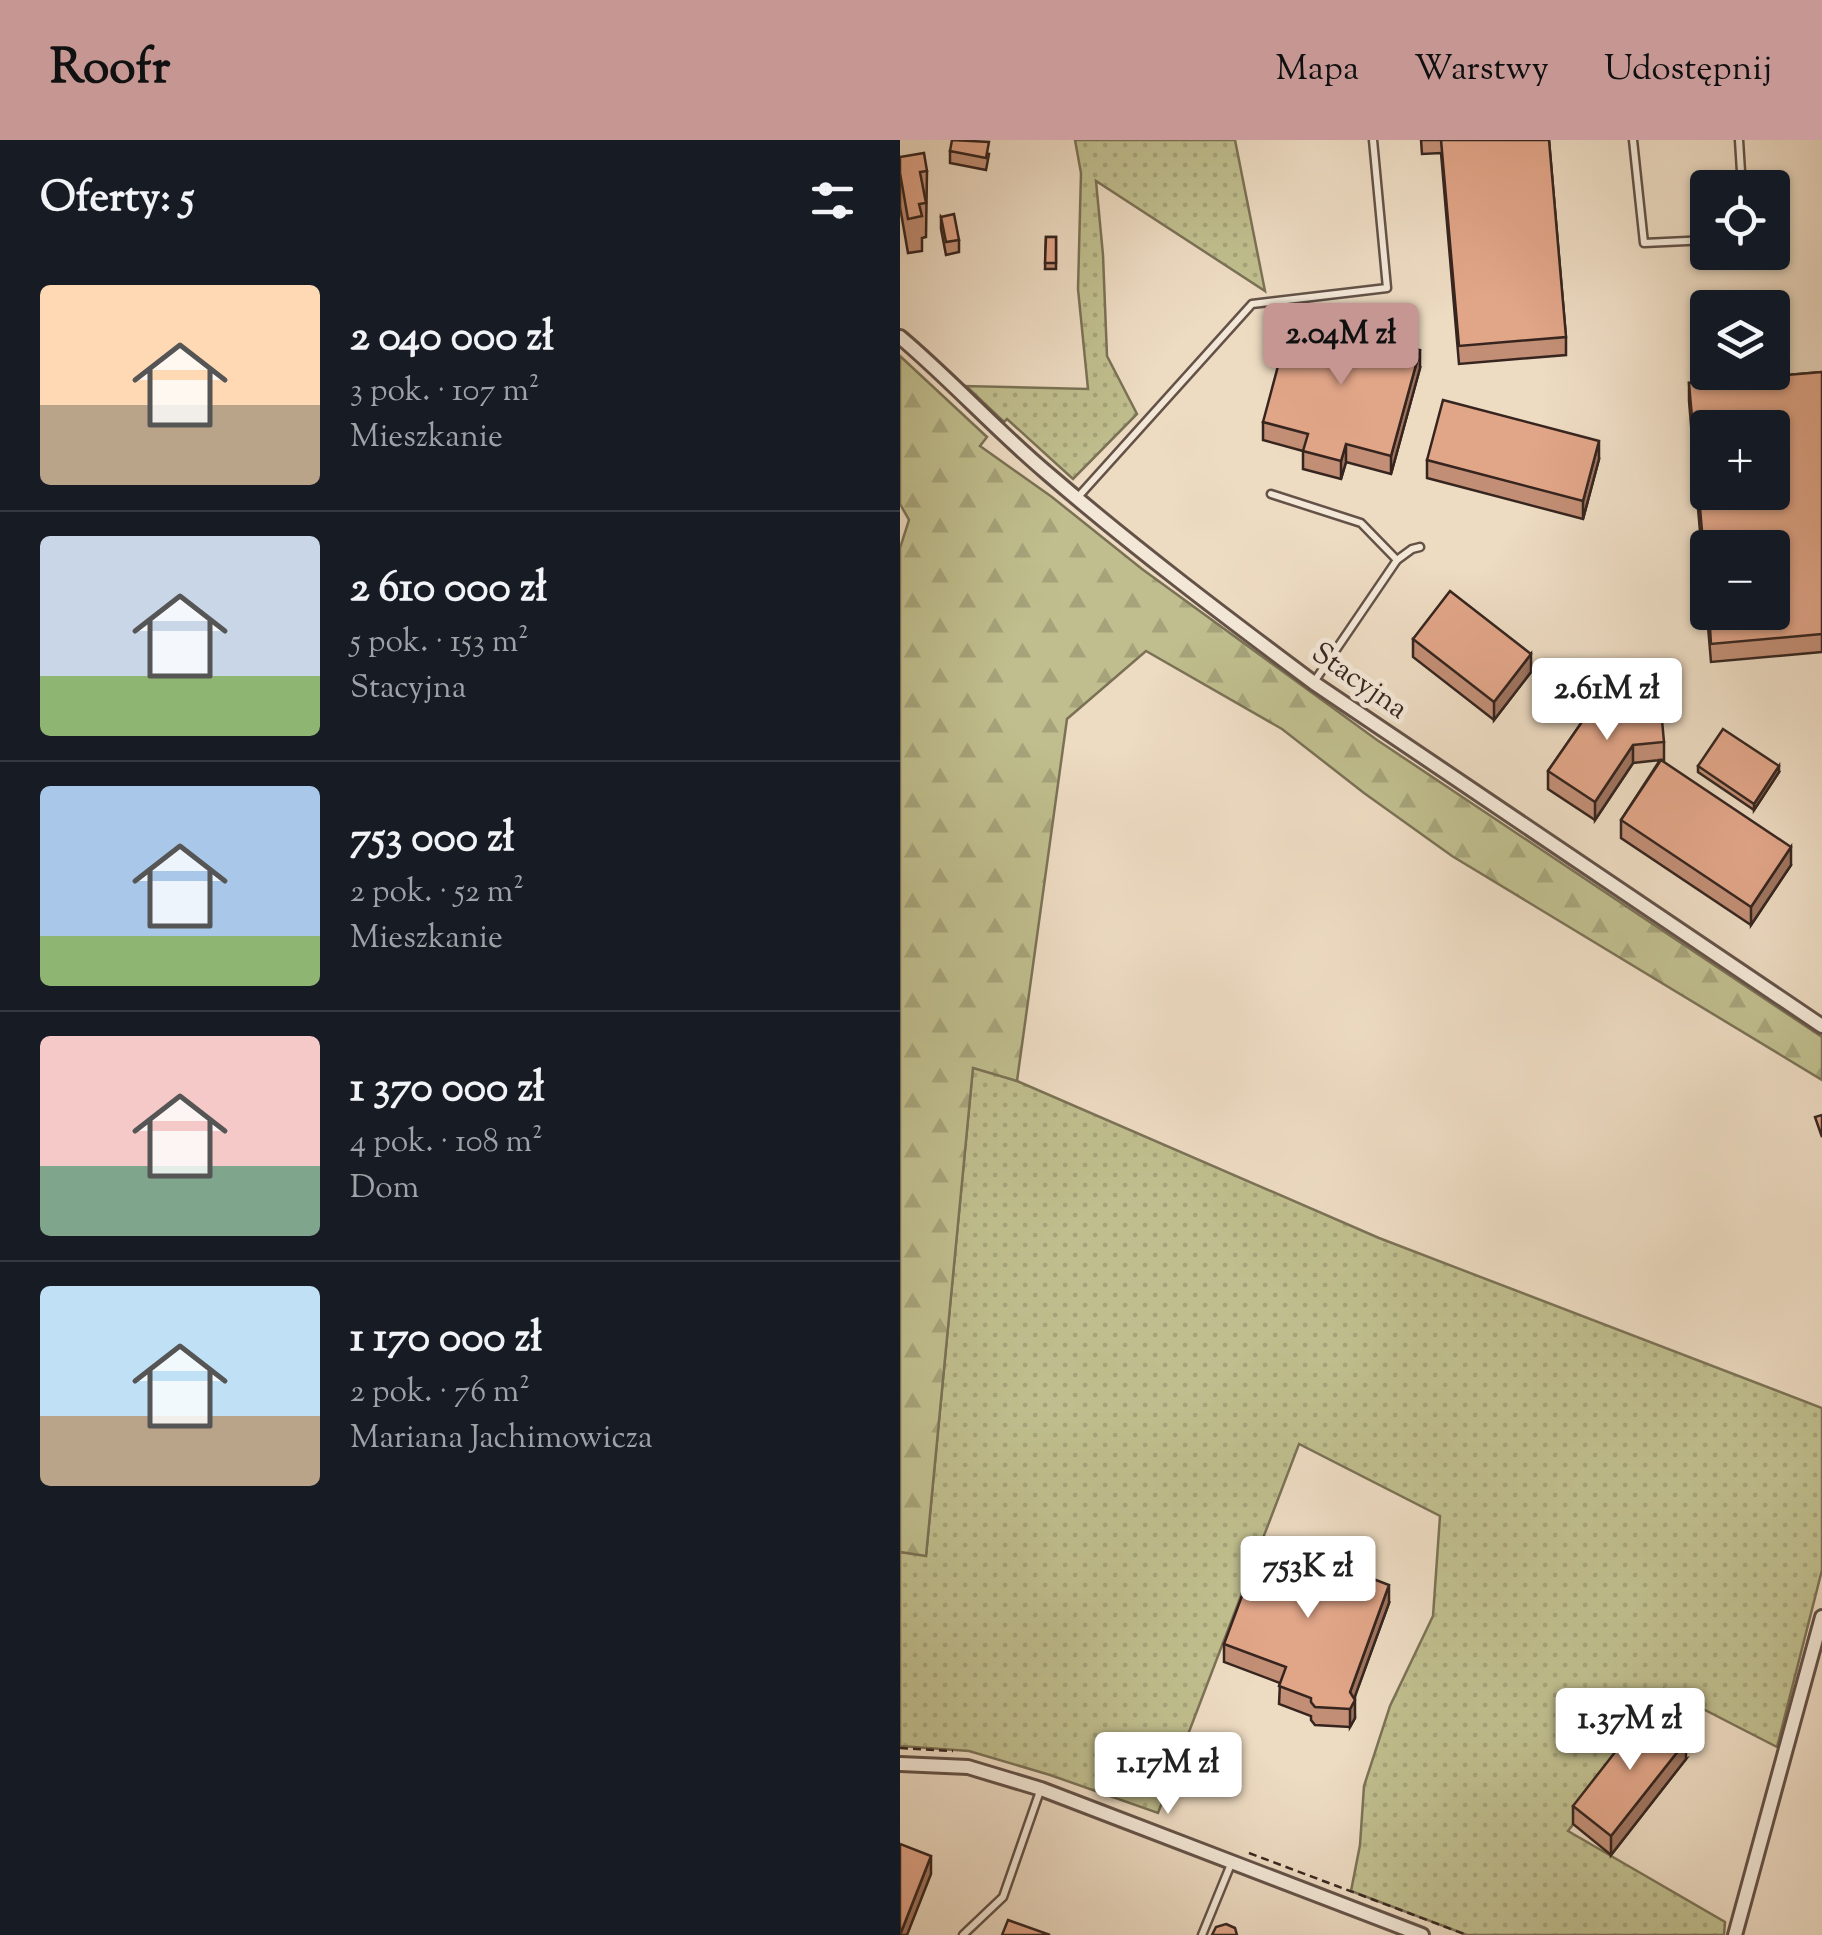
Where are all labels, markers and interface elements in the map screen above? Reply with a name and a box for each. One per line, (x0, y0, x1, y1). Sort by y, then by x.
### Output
text: Roofr (50, 36, 170, 105)
text: Mapa (1276, 45, 1359, 96)
text: Warstwy (1414, 45, 1549, 96)
text: Udostępnij (1604, 45, 1772, 96)
text: Oferty: 5 (40, 170, 194, 230)
map controls (1690, 170, 1790, 630)
button: locate (1690, 170, 1790, 270)
icon: filters (805, 173, 860, 228)
button: layers (1690, 290, 1790, 390)
pin: 2.04M zł (1238, 303, 1444, 388)
text: 2 040 000 zł (350, 309, 554, 369)
text: 2.04M zł (1286, 312, 1396, 358)
icon: home (120, 325, 240, 445)
text: 3 pok. · 107 m² (350, 369, 540, 415)
button: + (1690, 410, 1790, 510)
text: Mieszkanie (350, 415, 503, 461)
button: − (1690, 530, 1790, 630)
text: 2 610 000 zł (350, 560, 547, 620)
icon: home (120, 576, 240, 696)
text: 5 pok. · 153 m² (350, 620, 529, 666)
street label: Stacyjna (1302, 633, 1416, 731)
pin: 2.61M zł (1504, 658, 1710, 743)
text: Stacyjna (350, 666, 466, 712)
text: 2.61M zł (1554, 667, 1660, 713)
text: 753 000 zł (350, 810, 515, 870)
icon: home (120, 826, 240, 946)
text: 2 pok. · 52 m² (350, 870, 524, 916)
text: Mieszkanie (350, 916, 503, 962)
text: 1 370 000 zł (350, 1060, 545, 1120)
icon: home (120, 1076, 240, 1196)
text: 4 pok. · 108 m² (350, 1120, 543, 1166)
text: Dom (350, 1166, 419, 1212)
text: 1 170 000 zł (350, 1310, 542, 1370)
icon: home (120, 1326, 240, 1446)
text: 2 pok. · 76 m² (350, 1370, 530, 1416)
text: Mariana Jachimowicza (350, 1416, 653, 1462)
pin: 753K zł (1216, 1536, 1400, 1621)
text: 753K zł (1263, 1545, 1353, 1591)
pin: 1.37M zł (1527, 1688, 1733, 1773)
text: 1.37M zł (1578, 1697, 1682, 1743)
pin: 1.17M zł (1065, 1732, 1271, 1817)
text: 1.17M zł (1117, 1741, 1219, 1787)

